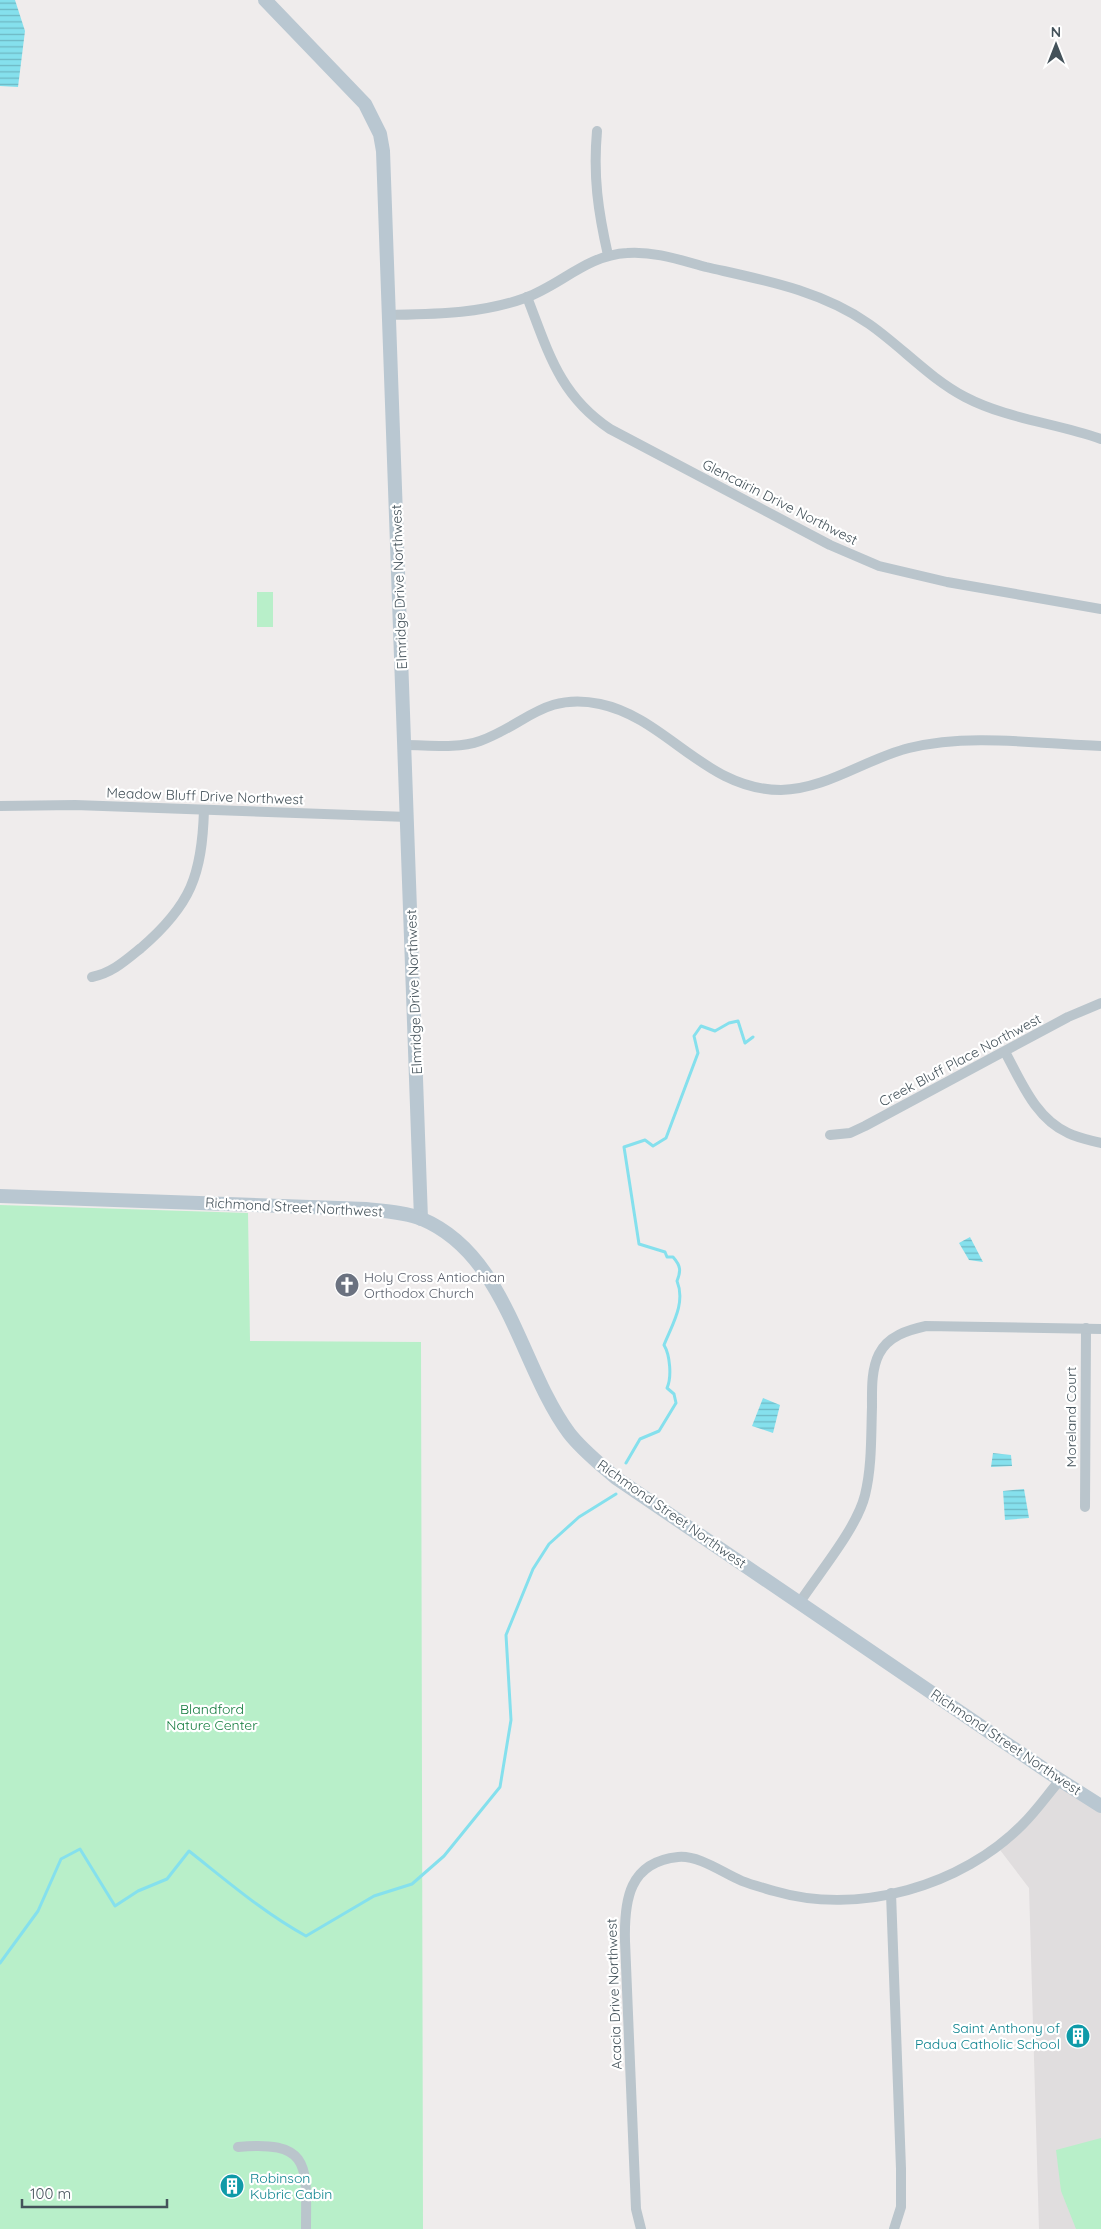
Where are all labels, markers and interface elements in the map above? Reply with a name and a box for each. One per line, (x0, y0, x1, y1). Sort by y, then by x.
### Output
north arrow (1031, 20, 1081, 70)
text: N (1051, 23, 1061, 41)
street label: Glencairin Drive Northwest (699, 455, 861, 549)
street label: Elmridge Drive Northwest (387, 504, 411, 670)
street label: Meadow Bluff Drive Northwest (106, 784, 304, 808)
street label: Elmridge Drive Northwest (402, 909, 426, 1075)
street label: Creek Bluff Place Northwest (876, 1009, 1044, 1110)
street label: Richmond Street Northwest (205, 1193, 383, 1221)
place label: Holy Cross Antiochian Orthodox Church (364, 1268, 505, 1302)
church icon: Holy Cross Antiochian Orthodox Church (334, 1272, 360, 1298)
street label: Moreland Court (1062, 1366, 1080, 1467)
street label: Richmond Street Northwest (594, 1456, 750, 1572)
street label: Richmond Street Northwest (927, 1685, 1085, 1799)
park label: Blandford Nature Center (166, 1700, 258, 1734)
street label: Acacia Drive Northwest (602, 1918, 626, 2070)
place label: Saint Anthony of Padua Catholic School (915, 2019, 1060, 2053)
building icon: Saint Anthony of Padua Catholic School (1065, 2023, 1091, 2049)
place label: Robinson Kubric Cabin (250, 2169, 332, 2203)
building icon: Robinson Kubric Cabin (219, 2173, 245, 2199)
scale bar (22, 2176, 168, 2208)
text: 100 m (30, 2184, 71, 2203)

